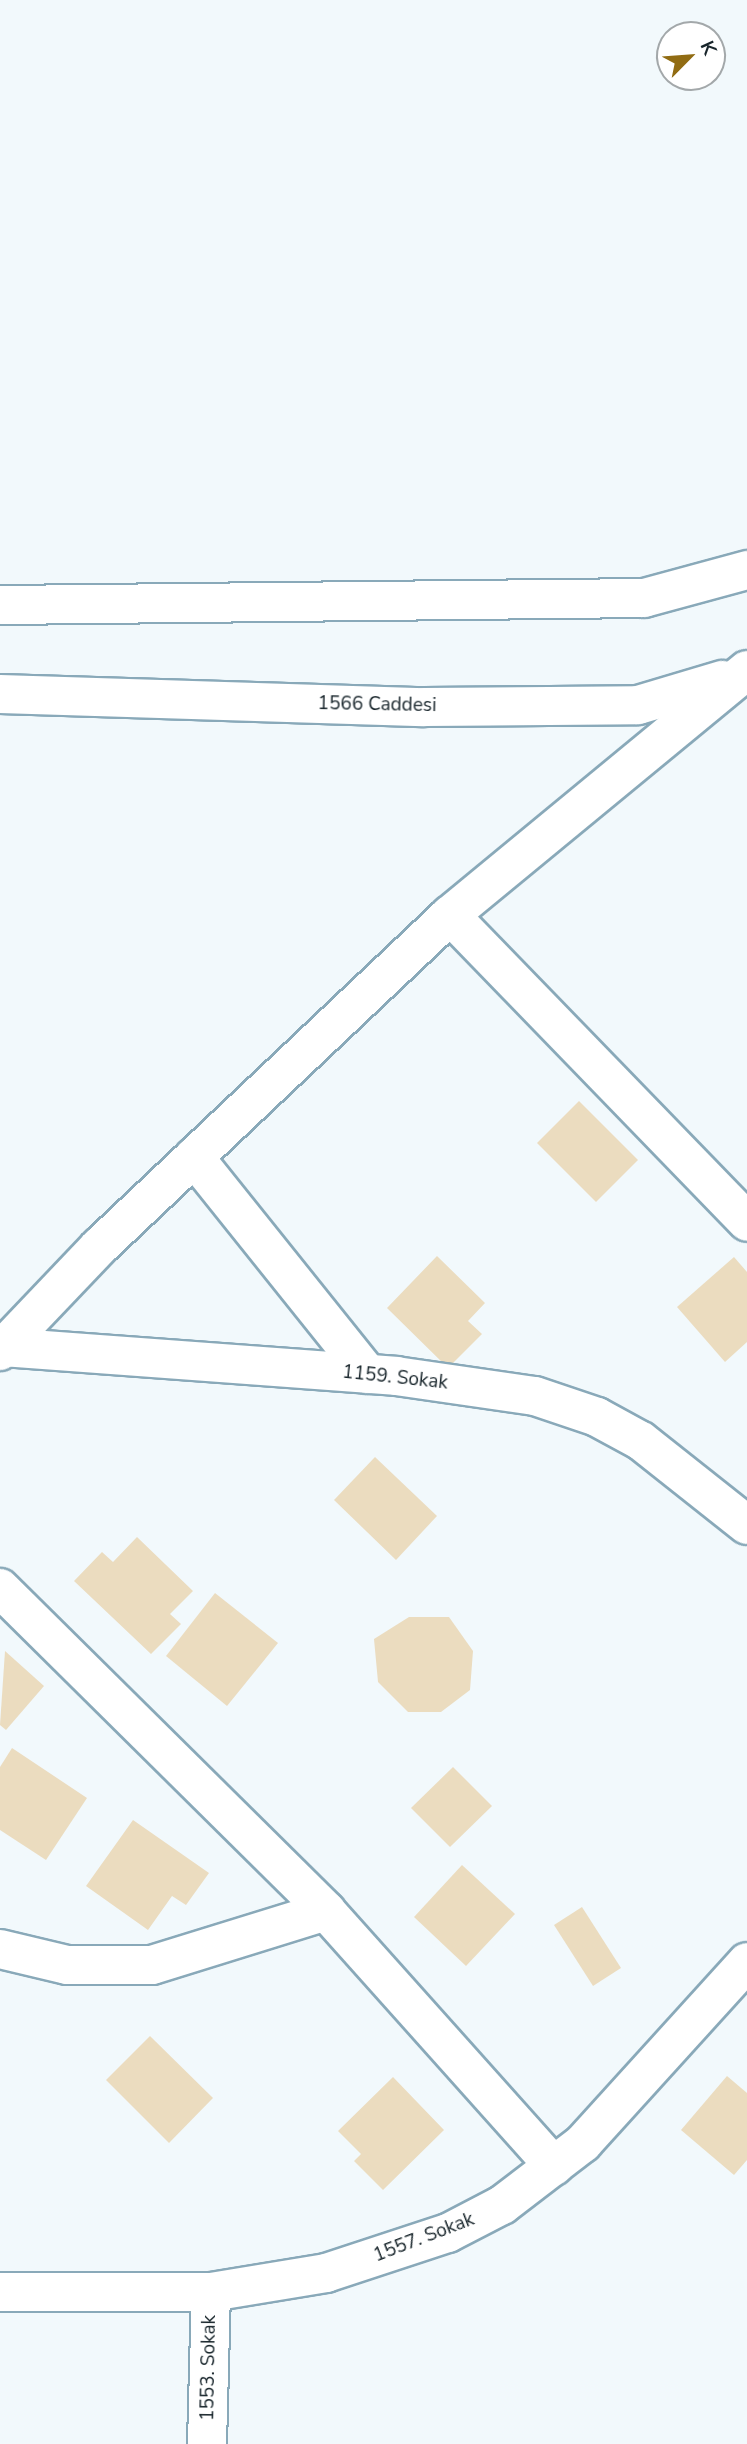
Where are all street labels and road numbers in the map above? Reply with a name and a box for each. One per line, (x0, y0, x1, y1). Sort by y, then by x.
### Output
street label: 1566 Caddesi (317, 693, 437, 717)
street label: 1159. Sokak (341, 1361, 449, 1395)
street label: 1557. Sokak (370, 2208, 478, 2268)
street label: 1553. Sokak (197, 2315, 221, 2421)

